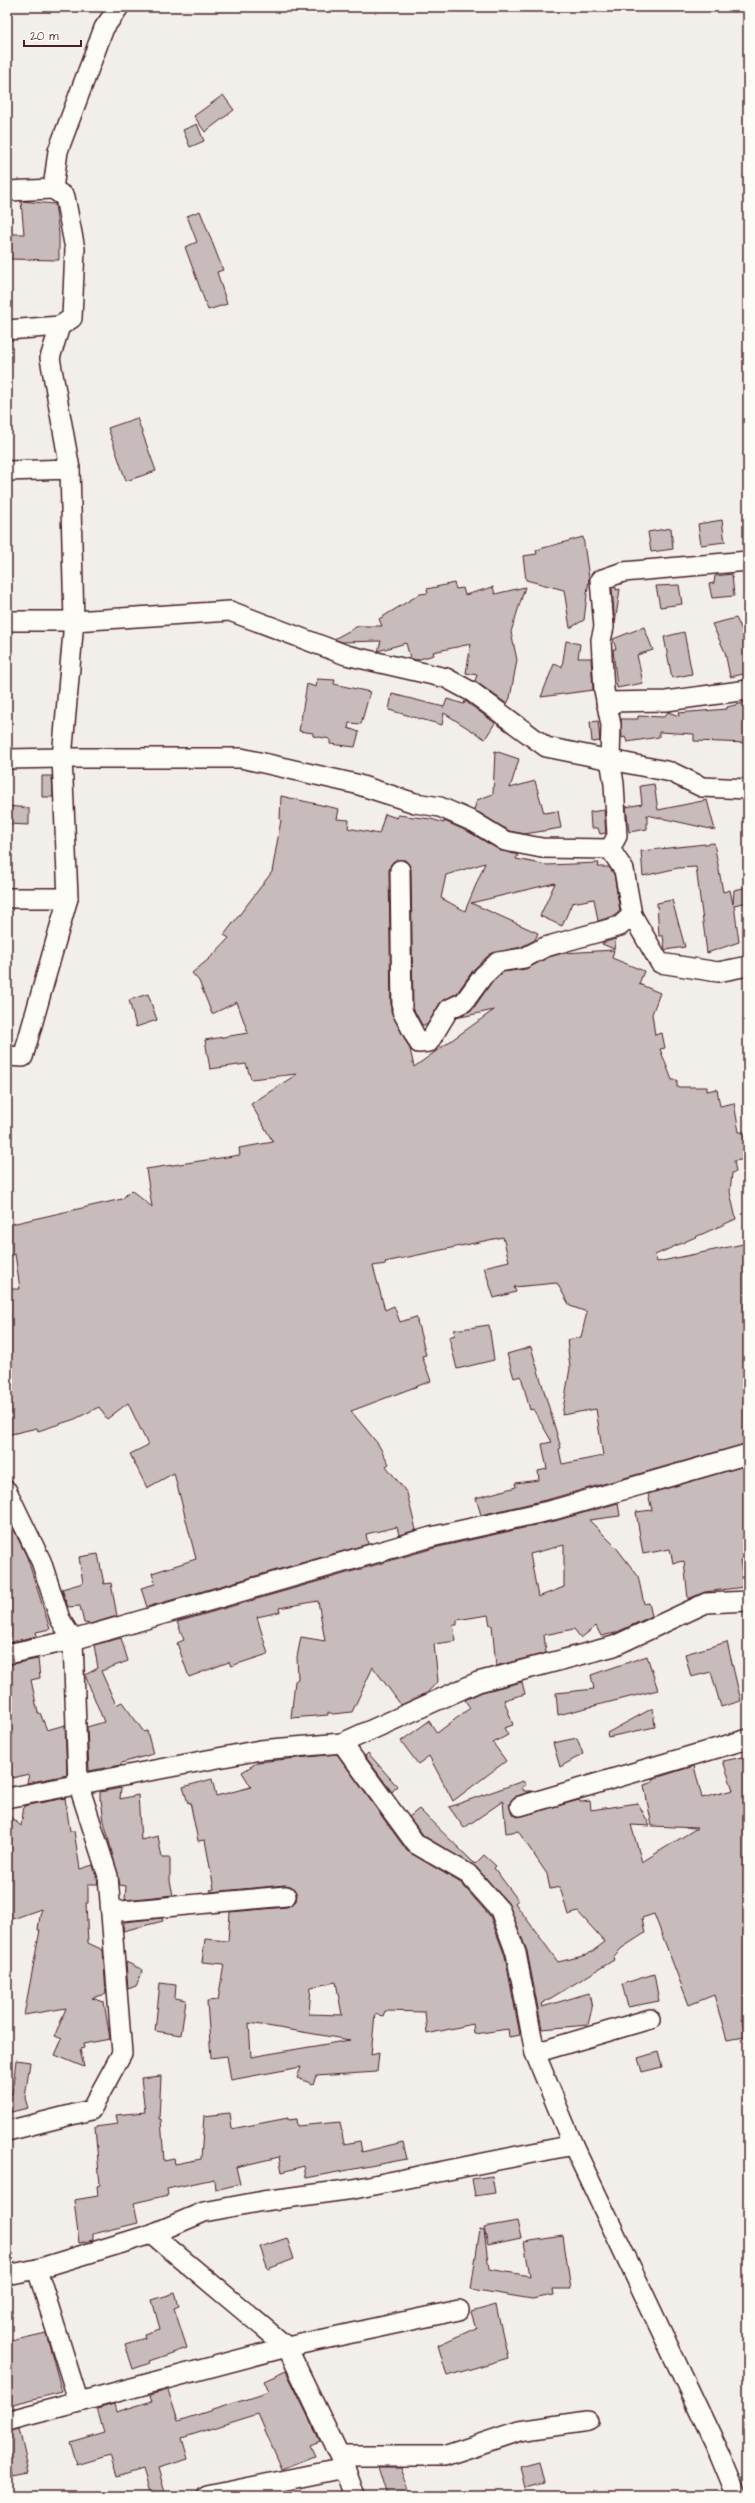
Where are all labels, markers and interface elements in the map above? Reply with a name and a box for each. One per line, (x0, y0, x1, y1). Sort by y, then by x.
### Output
scale bar (24, 22, 81, 48)
text: 20 m (30, 28, 59, 45)

